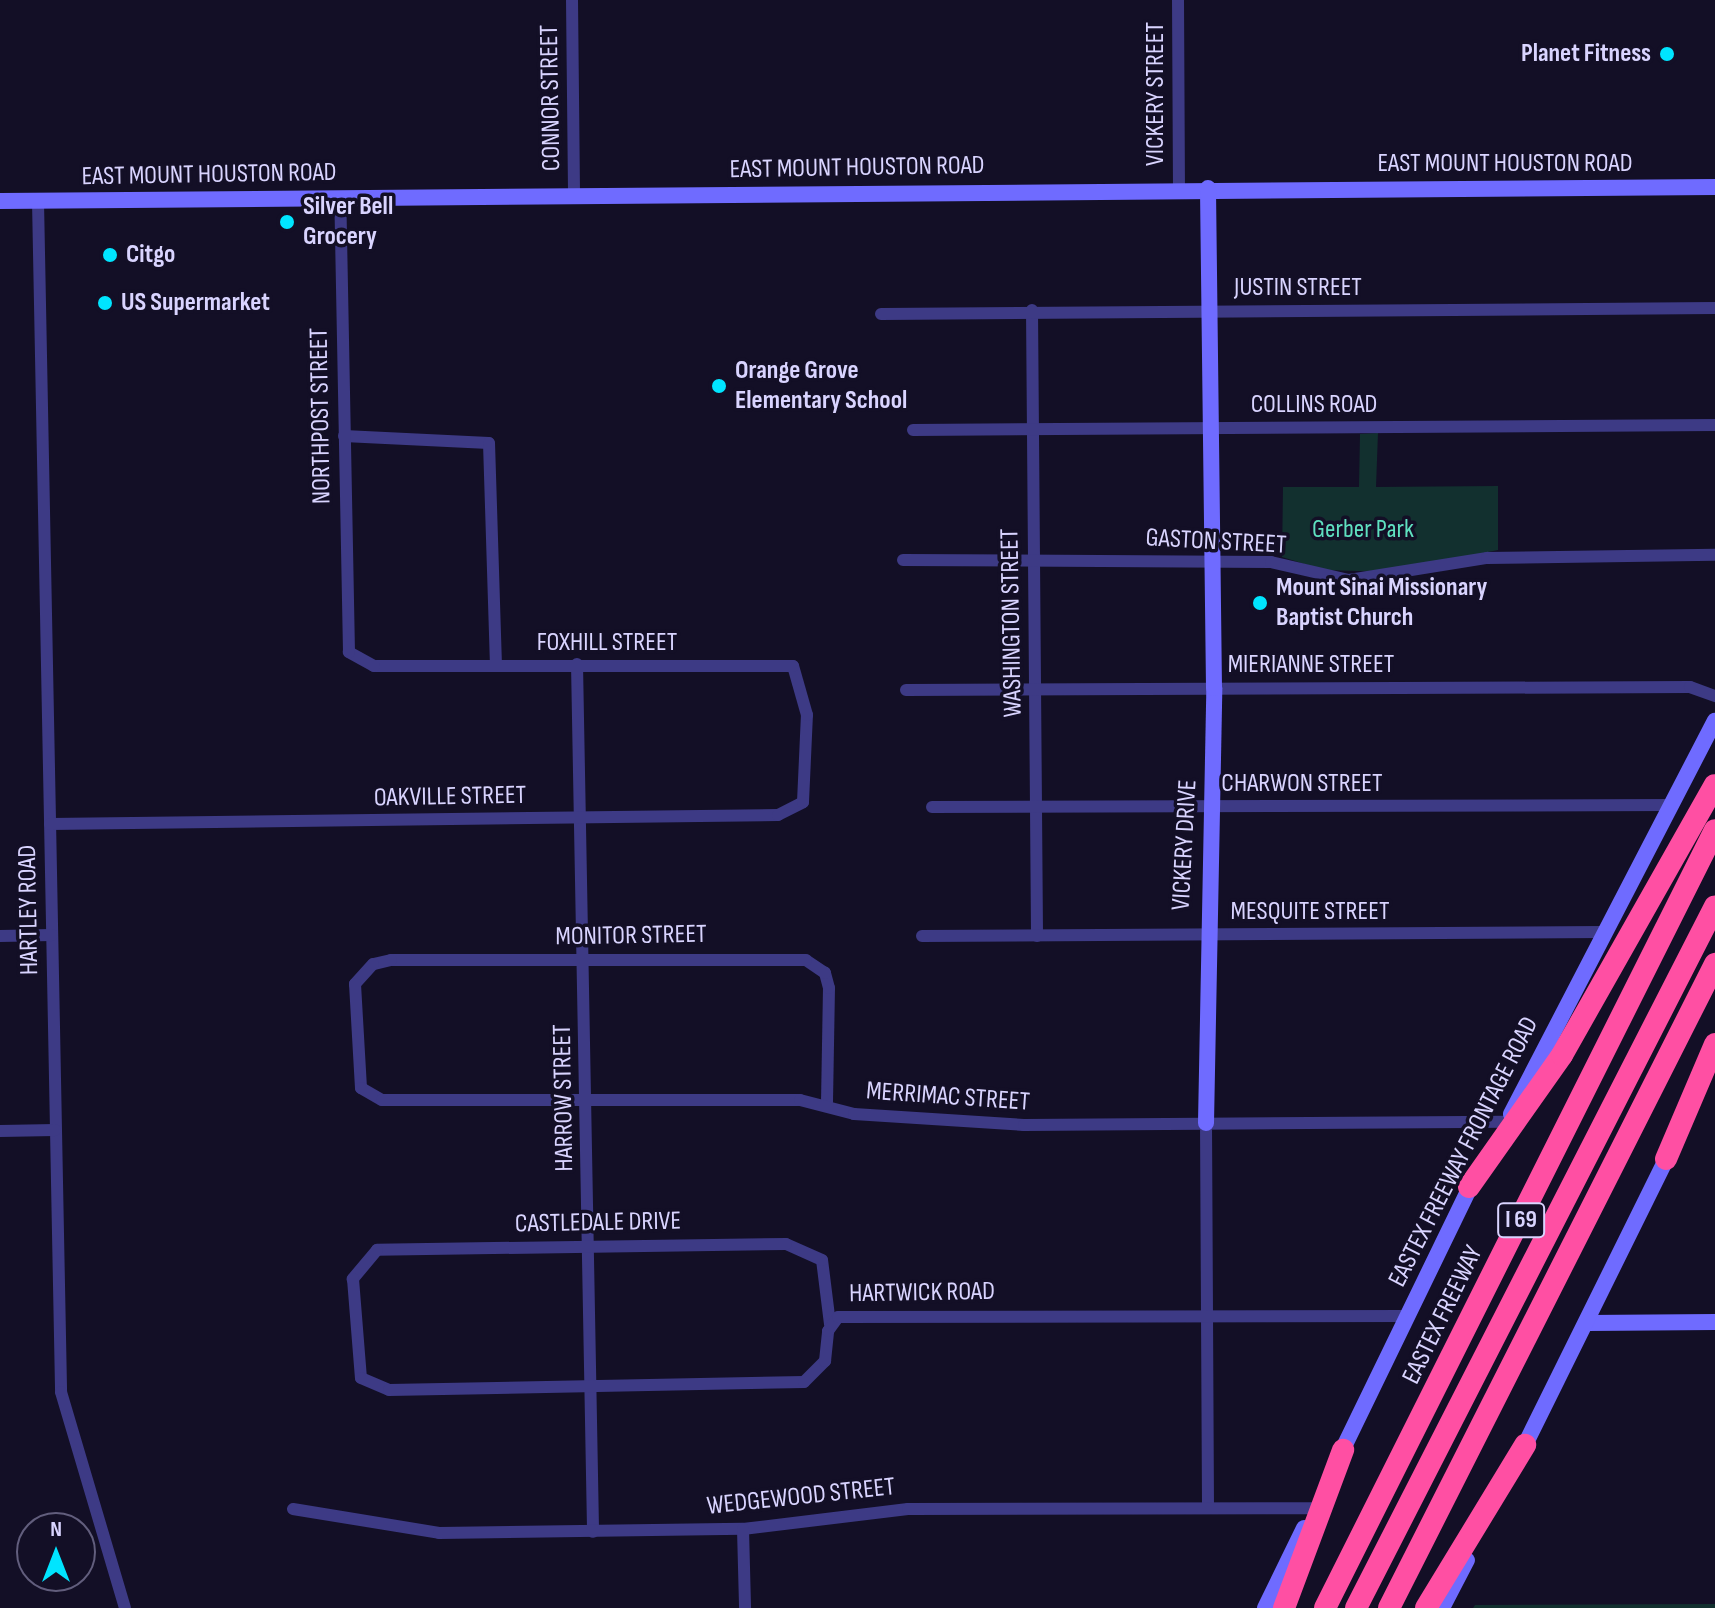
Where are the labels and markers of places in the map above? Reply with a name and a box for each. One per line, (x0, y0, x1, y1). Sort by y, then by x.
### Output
place label: Planet Fitness (1521, 38, 1651, 70)
marker: Planet Fitness (1658, 45, 1676, 63)
place label: Silver Bell Grocery (303, 191, 393, 252)
marker: Silver Bell Grocery (278, 213, 296, 231)
place label: Citgo (126, 239, 175, 271)
marker: Citgo (101, 246, 119, 264)
place label: US Supermarket (121, 287, 270, 319)
marker: US Supermarket (96, 294, 114, 312)
place label: Orange Grove Elementary School (735, 355, 907, 416)
marker: Orange Grove Elementary School (710, 377, 728, 395)
place label: Mount Sinai Missionary Baptist Church (1276, 572, 1487, 634)
marker: Mount Sinai Missionary Baptist Church (1251, 594, 1269, 612)

